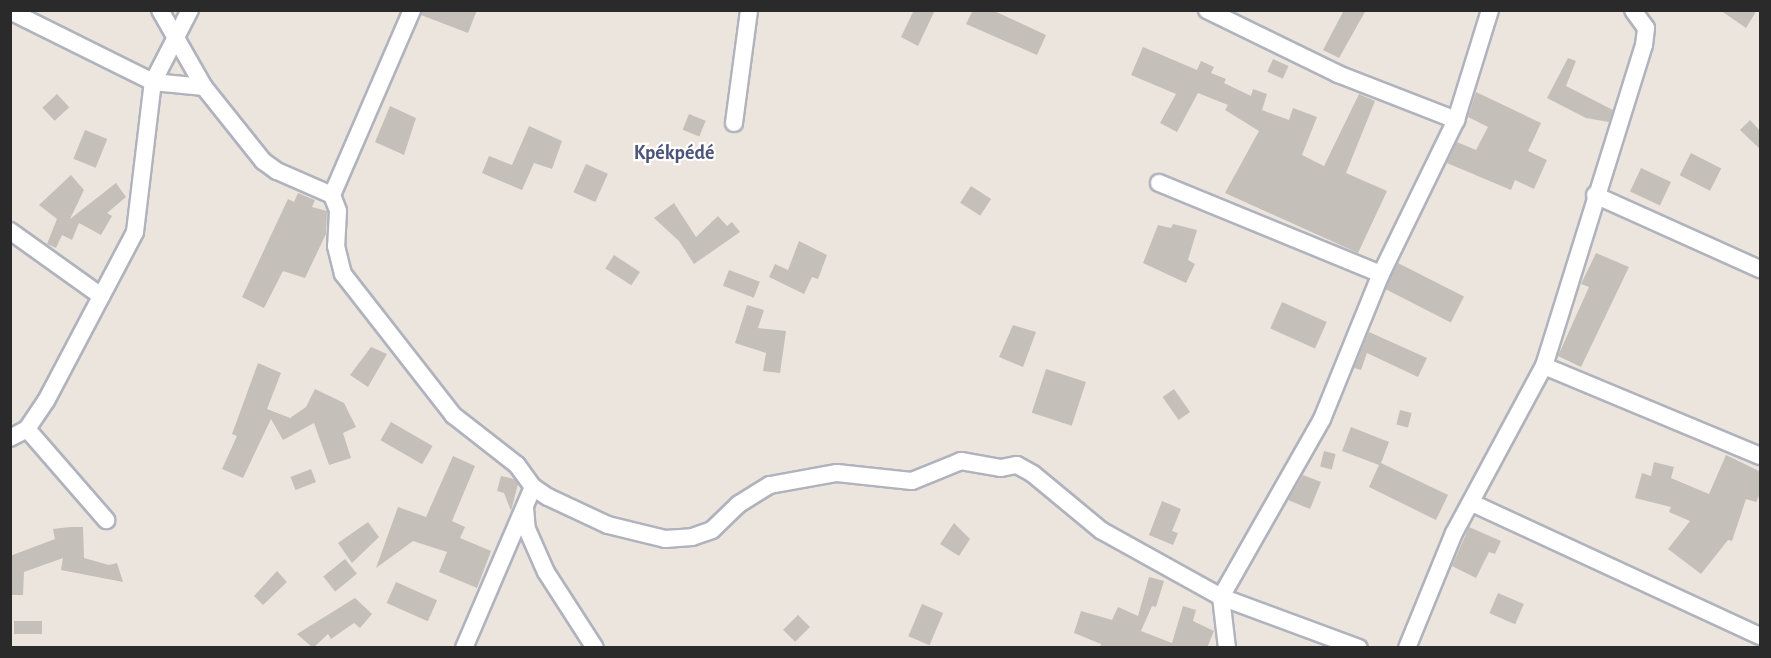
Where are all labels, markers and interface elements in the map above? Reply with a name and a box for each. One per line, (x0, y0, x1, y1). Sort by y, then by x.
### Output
district label: Kpékpédé (634, 141, 714, 165)

